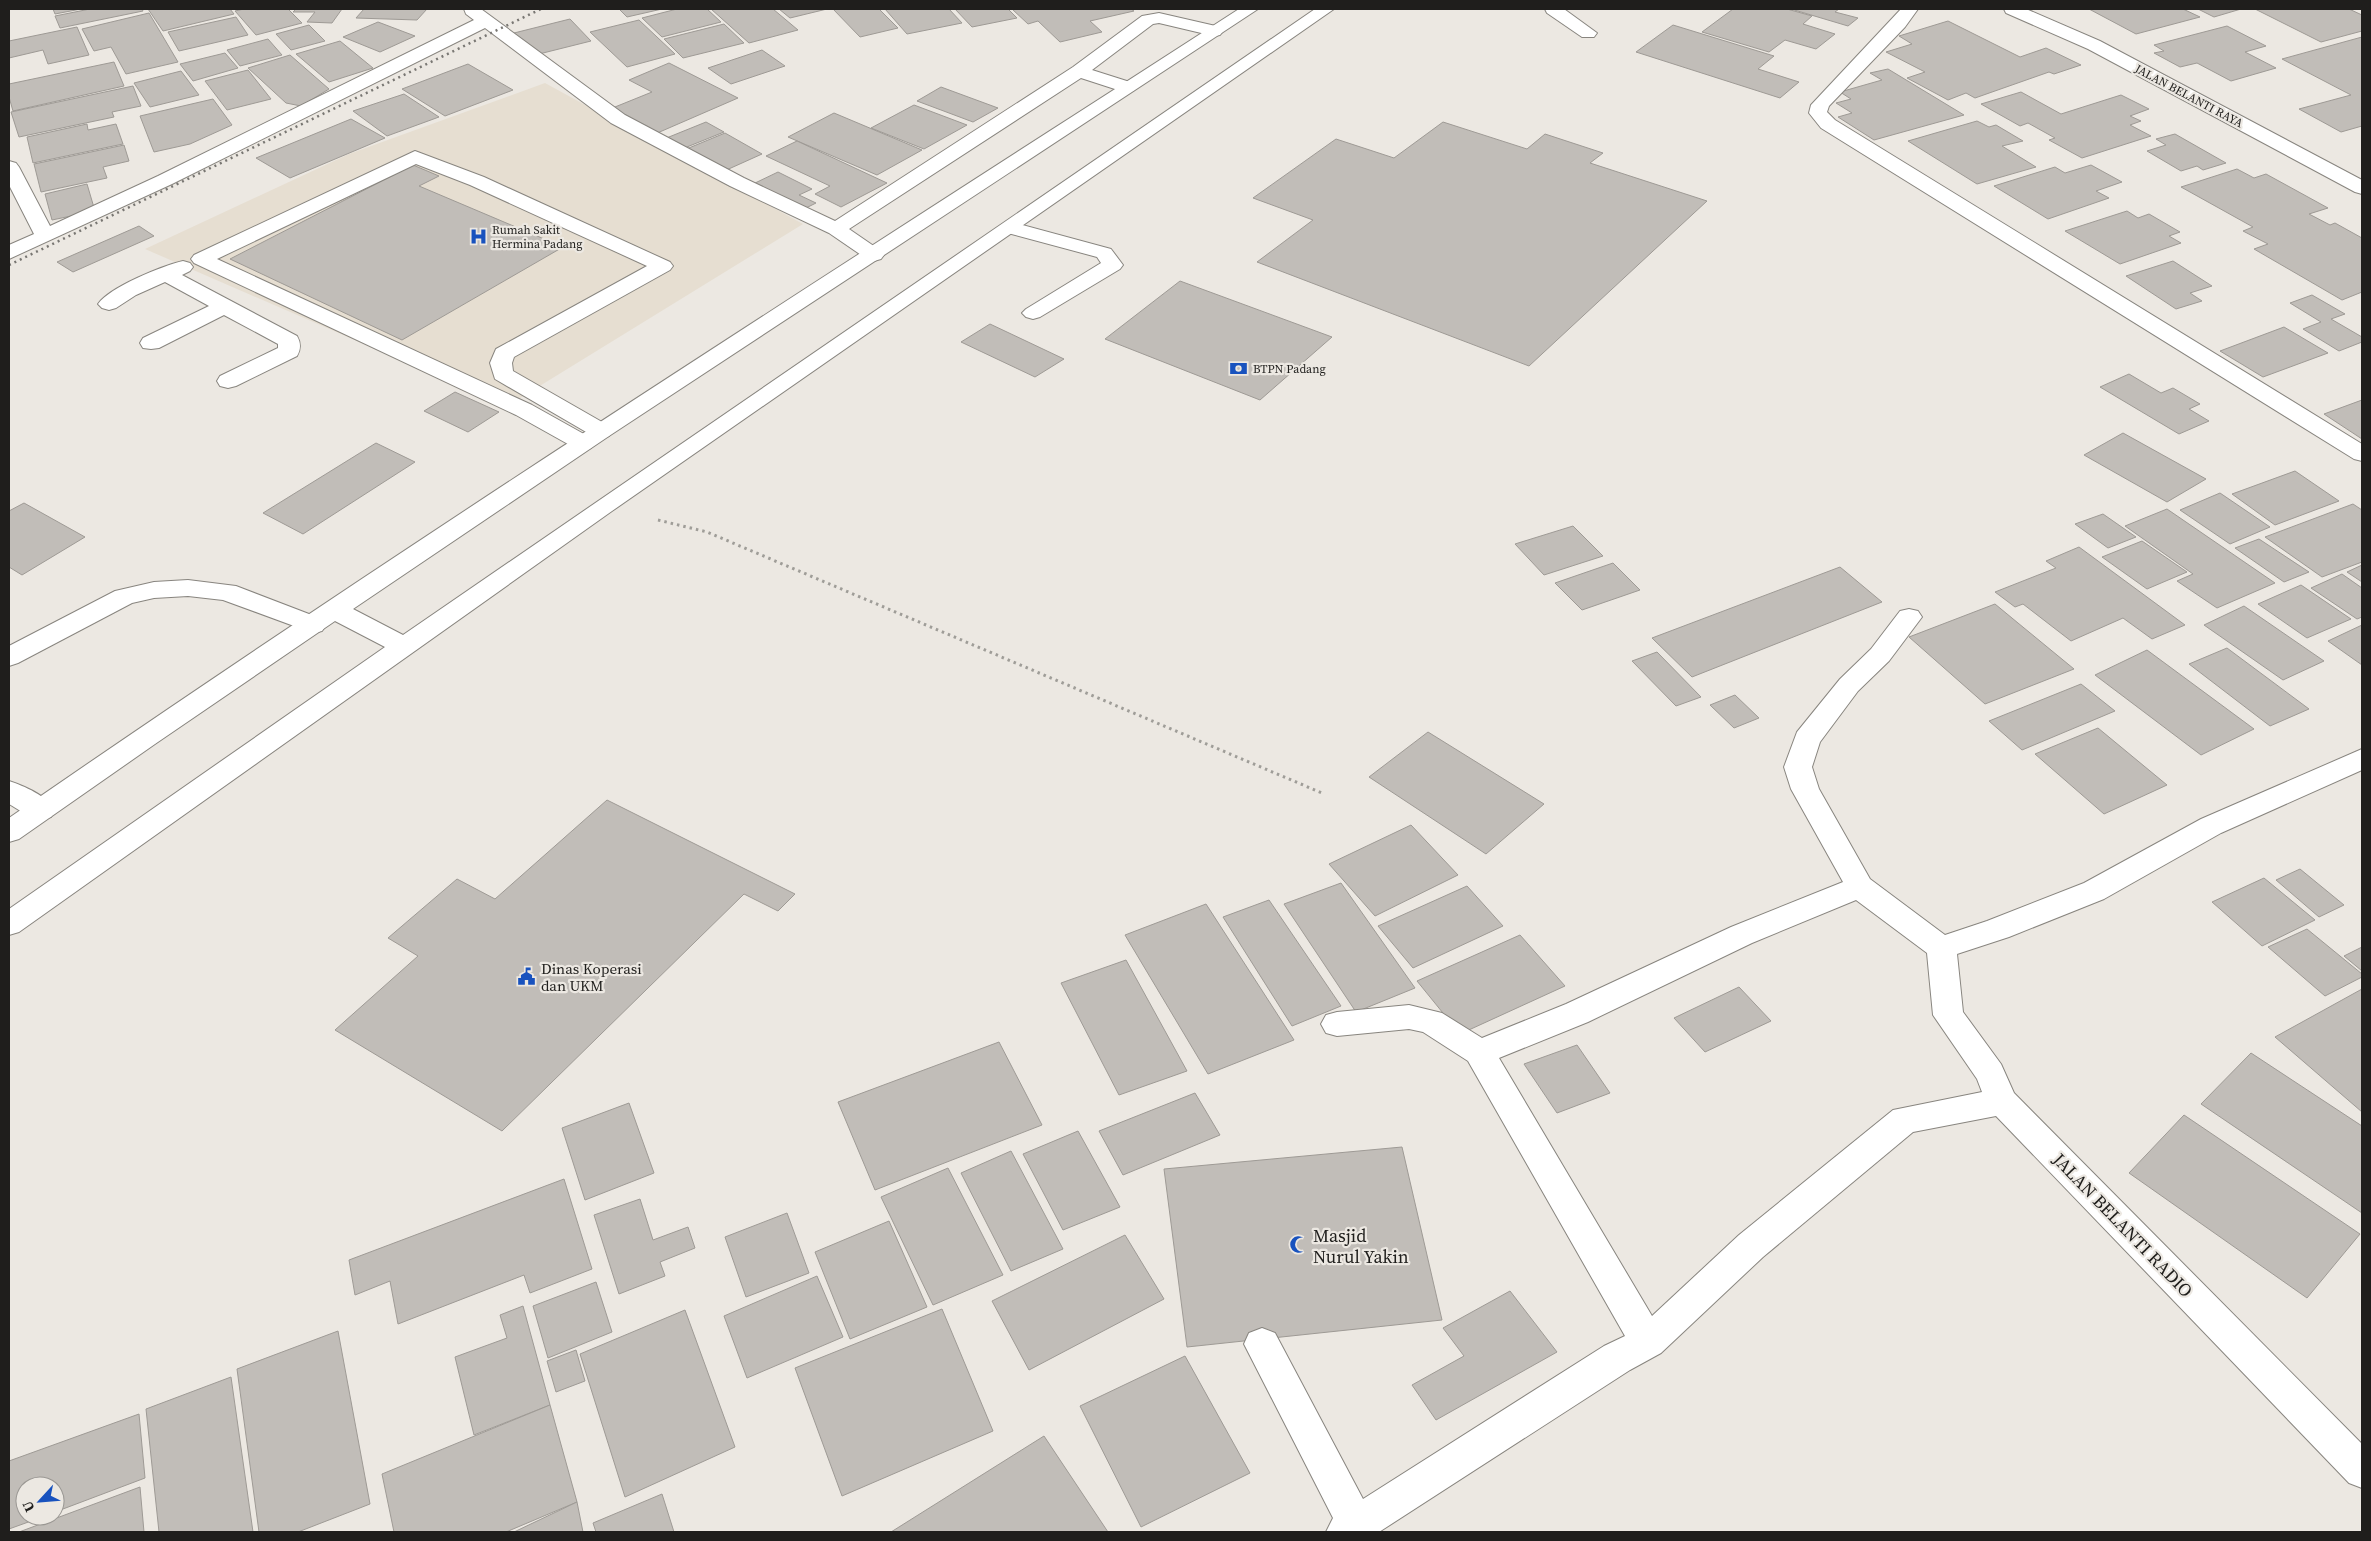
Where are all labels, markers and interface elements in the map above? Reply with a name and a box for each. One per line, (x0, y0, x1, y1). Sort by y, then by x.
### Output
street label: JALAN BELANTI RAYA (2131, 60, 2246, 131)
place label: Rumah Sakit Hermina Padang (492, 222, 582, 252)
hospital icon: Rumah Sakit Hermina Padang (468, 227, 488, 247)
bank icon: BTPN Padang (1229, 359, 1249, 379)
place label: BTPN Padang (1253, 361, 1326, 377)
place label: Dinas Koperasi dan UKM (541, 958, 642, 996)
public building icon: Dinas Koperasi dan UKM (517, 967, 537, 987)
street label: JALAN BELANTI RADIO (2047, 1147, 2199, 1303)
place label: Masjid Nurul Yakin (1313, 1223, 1409, 1269)
mosque icon: Masjid Nurul Yakin (1289, 1235, 1309, 1255)
north arrow (15, 1476, 65, 1526)
text: U (17, 1498, 40, 1516)

